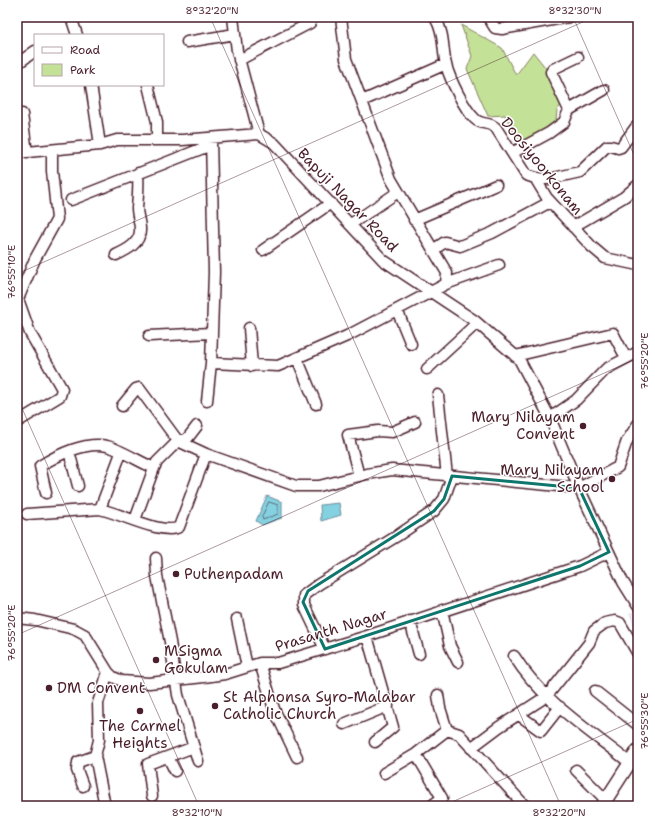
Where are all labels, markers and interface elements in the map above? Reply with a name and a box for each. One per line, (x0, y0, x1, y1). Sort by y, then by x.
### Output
text: 8°32'20"N (185, 4, 239, 17)
text: 8°32'30"N (548, 4, 602, 17)
legend (34, 34, 164, 86)
text: Road (70, 42, 101, 58)
text: Park (70, 62, 96, 78)
street label: Doosiyoorkonam (496, 113, 588, 219)
street label: Bapuji Nagar Road (293, 144, 403, 257)
text: 76°55'10"E (5, 245, 18, 299)
text: 76°55'20"E (638, 333, 651, 389)
place label: Mary Nilayam Convent (471, 407, 575, 444)
marker: Mary Nilayam Convent (578, 421, 588, 431)
place label: Mary Nilayam School (500, 460, 604, 497)
marker: Mary Nilayam School (607, 474, 617, 484)
place label: Puthenpadam (184, 564, 284, 584)
marker: Puthenpadam (171, 569, 181, 579)
street label: Prasanth Nagar (273, 603, 389, 657)
text: 76°55'20"E (5, 605, 18, 661)
place label: MSigma Gokulam (164, 641, 228, 678)
marker: MSigma Gokulam (151, 655, 161, 665)
place label: DM Convent (57, 678, 145, 698)
marker: DM Convent (44, 683, 54, 693)
place label: St Alphonsa Syro-Malabar Catholic Church (223, 687, 416, 724)
text: 76°55'30"E (638, 692, 651, 750)
marker: St Alphonsa Syro-Malabar Catholic Church (210, 701, 220, 711)
marker: The Carmel Heights (135, 706, 145, 716)
place label: The Carmel Heights (99, 716, 181, 753)
text: 8°32'10"N (172, 806, 222, 819)
text: 8°32'20"N (532, 806, 586, 819)

